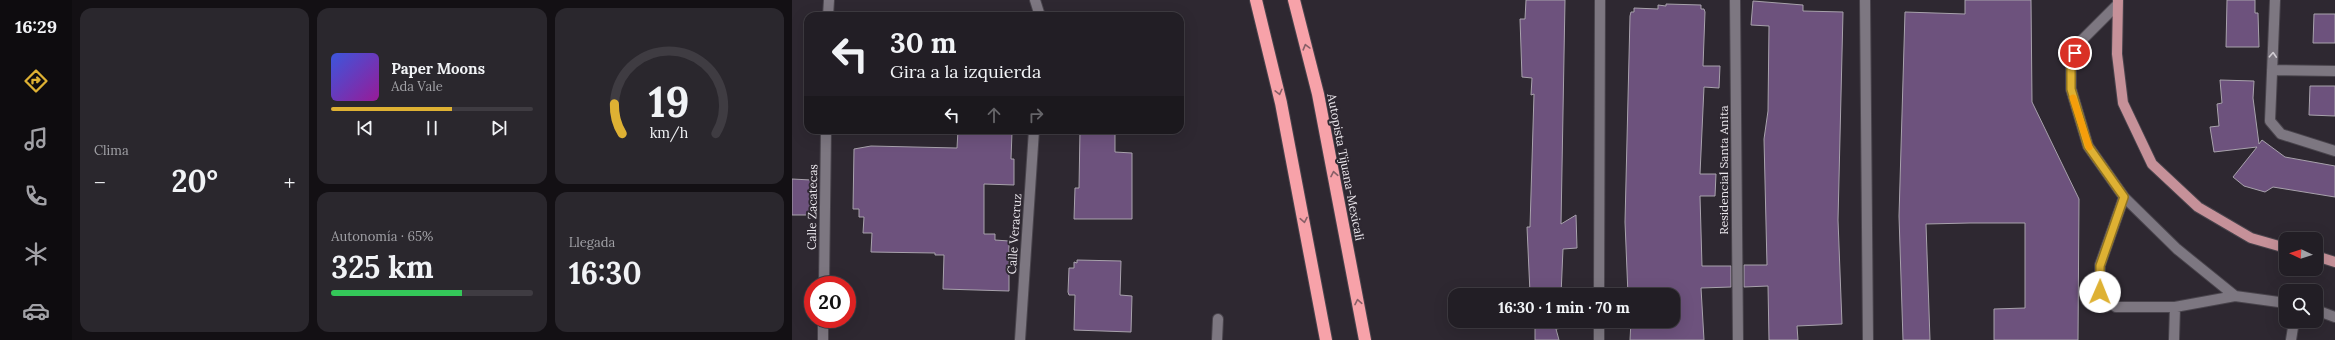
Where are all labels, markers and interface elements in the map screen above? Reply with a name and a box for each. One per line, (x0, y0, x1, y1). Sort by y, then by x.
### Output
text: 16:29 (15, 15, 57, 38)
text: 30 m (890, 25, 957, 61)
icon: left (824, 28, 876, 80)
pin (2058, 36, 2092, 70)
icon: arrive (2064, 42, 2086, 64)
one-way arrow (1302, 44, 1311, 51)
one-way arrow (2268, 52, 2277, 58)
text: Paper Moons (391, 59, 485, 78)
text: Gira a la izquierda (890, 60, 1041, 83)
icon: directions (22, 67, 50, 95)
text: 19 (649, 75, 690, 128)
text: Ada Vale (391, 78, 443, 95)
one-way arrow (1274, 89, 1282, 95)
street label: Autopista Tijuana-Mexicali (1324, 91, 1368, 242)
icon: left (941, 104, 963, 126)
icon: ahead (983, 104, 1005, 126)
icon: right (1025, 104, 1047, 126)
street label: Residencial Santa Anita (1716, 105, 1731, 235)
icon: previous (354, 117, 376, 139)
icon: pause (421, 117, 443, 139)
icon: next (488, 117, 510, 139)
text: km/h (650, 124, 689, 143)
icon: music (22, 125, 50, 153)
text: Clima (94, 142, 129, 159)
text: 20° (171, 162, 218, 200)
street label: Calle Zacatecas (804, 163, 820, 250)
text: − (94, 168, 106, 196)
text: + (284, 168, 295, 196)
one-way arrow (1330, 171, 1338, 177)
icon: phone (22, 182, 50, 210)
street label: Calle Veracruz (1004, 193, 1024, 275)
one-way arrow (1300, 216, 1308, 223)
text: Autonomía · 65% (331, 228, 433, 245)
north arrow (2279, 232, 2323, 276)
map controls (2279, 232, 2323, 328)
text: Llegada (569, 234, 615, 251)
icon: climate (22, 240, 50, 268)
text: 325 km (331, 248, 434, 286)
text: 16:30 (569, 254, 641, 292)
position arrow (2079, 271, 2121, 313)
speed limit sign: 20 (804, 276, 856, 328)
button: search (2279, 284, 2323, 328)
icon: car (22, 297, 50, 325)
text: 16:30 · 1 min · 70 m (1498, 298, 1630, 317)
one-way arrow (1354, 299, 1363, 305)

